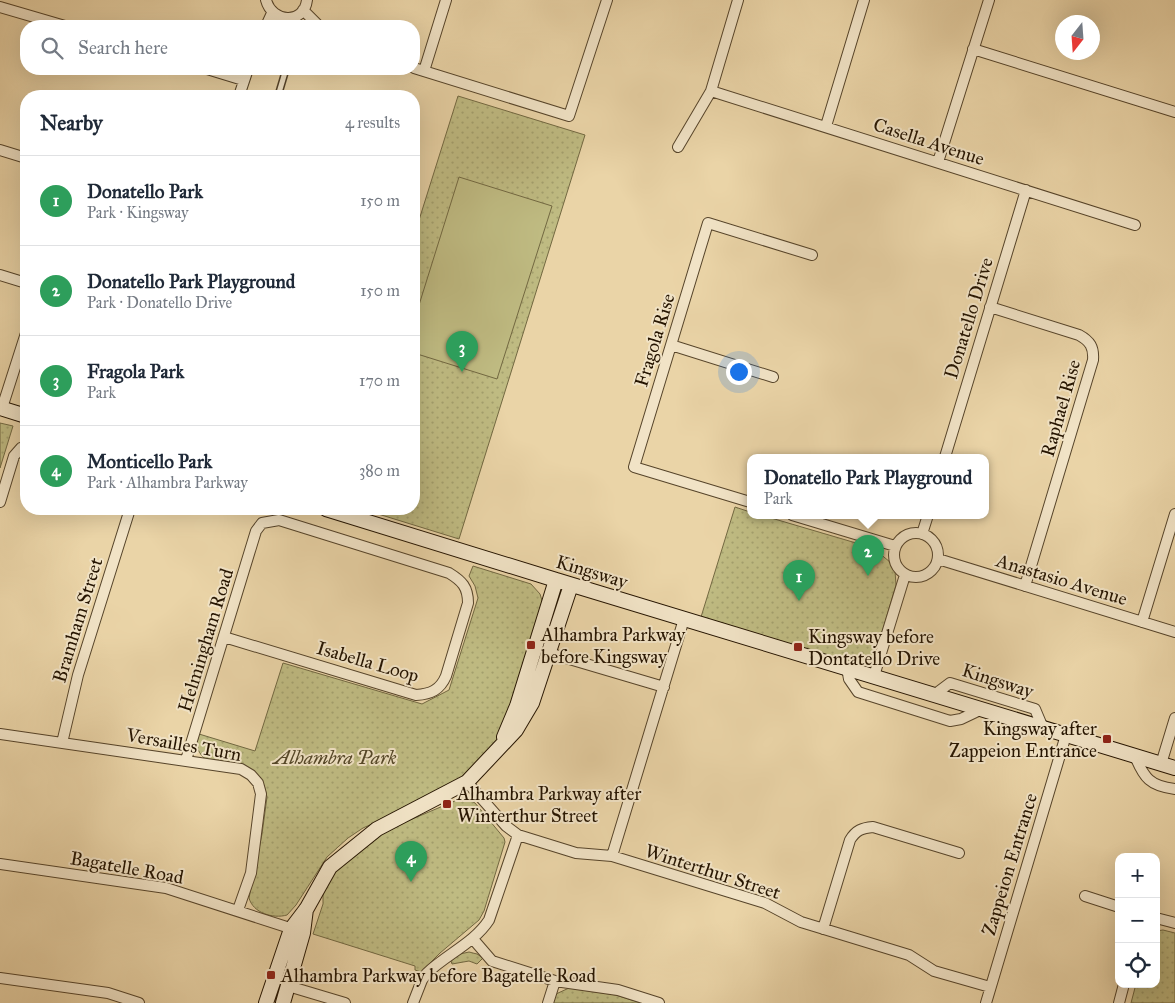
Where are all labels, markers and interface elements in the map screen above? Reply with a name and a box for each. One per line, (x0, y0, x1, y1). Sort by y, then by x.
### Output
north arrow (1055, 15, 1100, 60)
search box (20, 20, 420, 75)
icon: search (38, 34, 66, 62)
text: Search here (78, 36, 168, 59)
text: Nearby (40, 110, 103, 136)
text: 4 results (345, 113, 400, 132)
street label: Casella Avenue (870, 113, 987, 170)
text: Donatello Park (87, 180, 203, 203)
text: 1 (53, 191, 59, 210)
text: 150 m (360, 191, 400, 210)
text: Park · Kingsway (87, 203, 189, 222)
street label: Donatello Drive (939, 255, 998, 382)
text: Donatello Park Playground (87, 270, 295, 293)
text: 2 (52, 281, 60, 300)
text: 150 m (360, 281, 400, 300)
street label: Fragola Rise (629, 291, 681, 390)
text: Park · Donatello Drive (87, 293, 232, 312)
pin: 3 (446, 331, 478, 372)
street label: Raphael Rise (1036, 357, 1085, 459)
your location (726, 359, 752, 385)
text: Fragola Park (87, 360, 184, 383)
text: 3 (53, 371, 59, 390)
text: 170 m (359, 371, 400, 390)
text: Park (87, 383, 116, 402)
text: Monticello Park (87, 450, 212, 473)
popup (747, 454, 989, 519)
text: 4 (52, 461, 60, 480)
text: 380 m (359, 461, 400, 480)
text: Donatello Park Playground (764, 466, 972, 489)
text: Park · Alhambra Parkway (87, 473, 248, 492)
text: Park (764, 489, 793, 508)
pin: 2 (852, 535, 884, 576)
street label: Anastasio Avenue (993, 548, 1130, 610)
street label: Kingsway (553, 550, 632, 595)
street label: Bramham Street (48, 555, 107, 685)
pin: 1 (783, 560, 815, 601)
street label: Helmingham Road (173, 565, 239, 715)
place label: Alhambra Parkway before Kingsway (540, 623, 686, 669)
place label: Kingsway before Dontatello Drive (808, 625, 940, 670)
street label: Isabella Loop (314, 636, 422, 687)
marker: Alhambra Parkway before Kingsway (525, 639, 537, 651)
marker: Kingsway before Dontatello Drive (792, 641, 804, 653)
street label: Kingsway (959, 658, 1038, 704)
place label: Kingsway after Zappeion Entrance (949, 717, 1098, 762)
street label: Versailles Turn (124, 723, 243, 766)
marker: Kingsway after Zappeion Entrance (1101, 733, 1113, 745)
park label: Alhambra Park (271, 746, 397, 769)
place label: Alhambra Parkway after Winterthur Street (456, 782, 642, 827)
street label: Zappeion Entrance (977, 790, 1042, 938)
marker: Alhambra Parkway after Winterthur Street (441, 798, 453, 810)
street label: Winterthur Street (642, 839, 784, 904)
pin: 4 (395, 841, 427, 882)
street label: Bagatelle Road (68, 846, 186, 890)
map controls (1115, 853, 1160, 988)
button: + (1115, 853, 1160, 898)
button: − (1115, 898, 1160, 943)
button: locate (1115, 943, 1160, 988)
place label: Alhambra Parkway before Bagatelle Road (280, 964, 597, 988)
marker: Alhambra Parkway before Bagatelle Road (265, 969, 277, 981)

